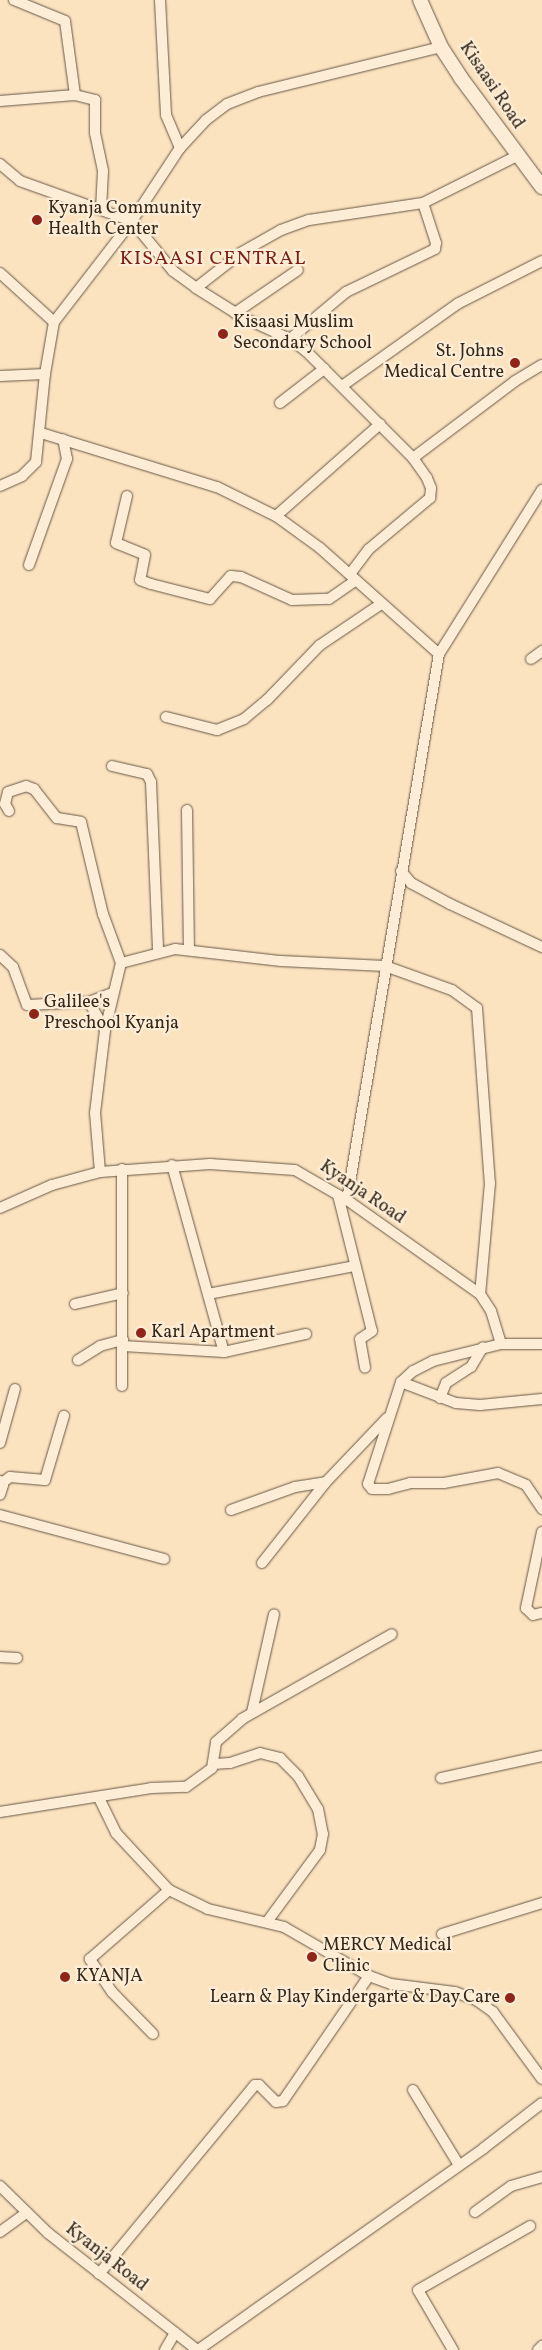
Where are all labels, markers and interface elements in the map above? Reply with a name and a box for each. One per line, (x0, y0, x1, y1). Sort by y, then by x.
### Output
street label: Kisaasi Road (454, 38, 528, 134)
place label: Kyanja Community Health Center (48, 199, 202, 242)
marker: Kyanja Community Health Center (30, 213, 44, 227)
district label: KISAASI CENTRAL (118, 247, 308, 271)
place label: Kisaasi Muslim Secondary School (233, 313, 372, 356)
marker: Kisaasi Muslim Secondary School (217, 328, 229, 340)
place label: St. Johns Medical Centre (384, 342, 504, 384)
marker: St. Johns Medical Centre (508, 356, 522, 370)
place label: Galilee's Preschool Kyanja (44, 993, 179, 1036)
marker: Galilee's Preschool Kyanja (28, 1008, 40, 1020)
street label: Kyanja Road (315, 1156, 409, 1230)
place label: Karl Apartment (151, 1322, 275, 1344)
marker: Karl Apartment (135, 1327, 147, 1339)
place label: MERCY Medical Clinic (323, 1936, 452, 1978)
marker: MERCY Medical Clinic (305, 1950, 319, 1964)
place label: KYANJA (76, 1966, 143, 1988)
marker: KYANJA (58, 1970, 72, 1984)
place label: Learn & Play Kindergarte & Day Care (209, 1987, 500, 2009)
marker: Learn & Play Kindergarte & Day Care (504, 1992, 516, 2004)
street label: Kyanja Road (60, 2219, 152, 2297)

